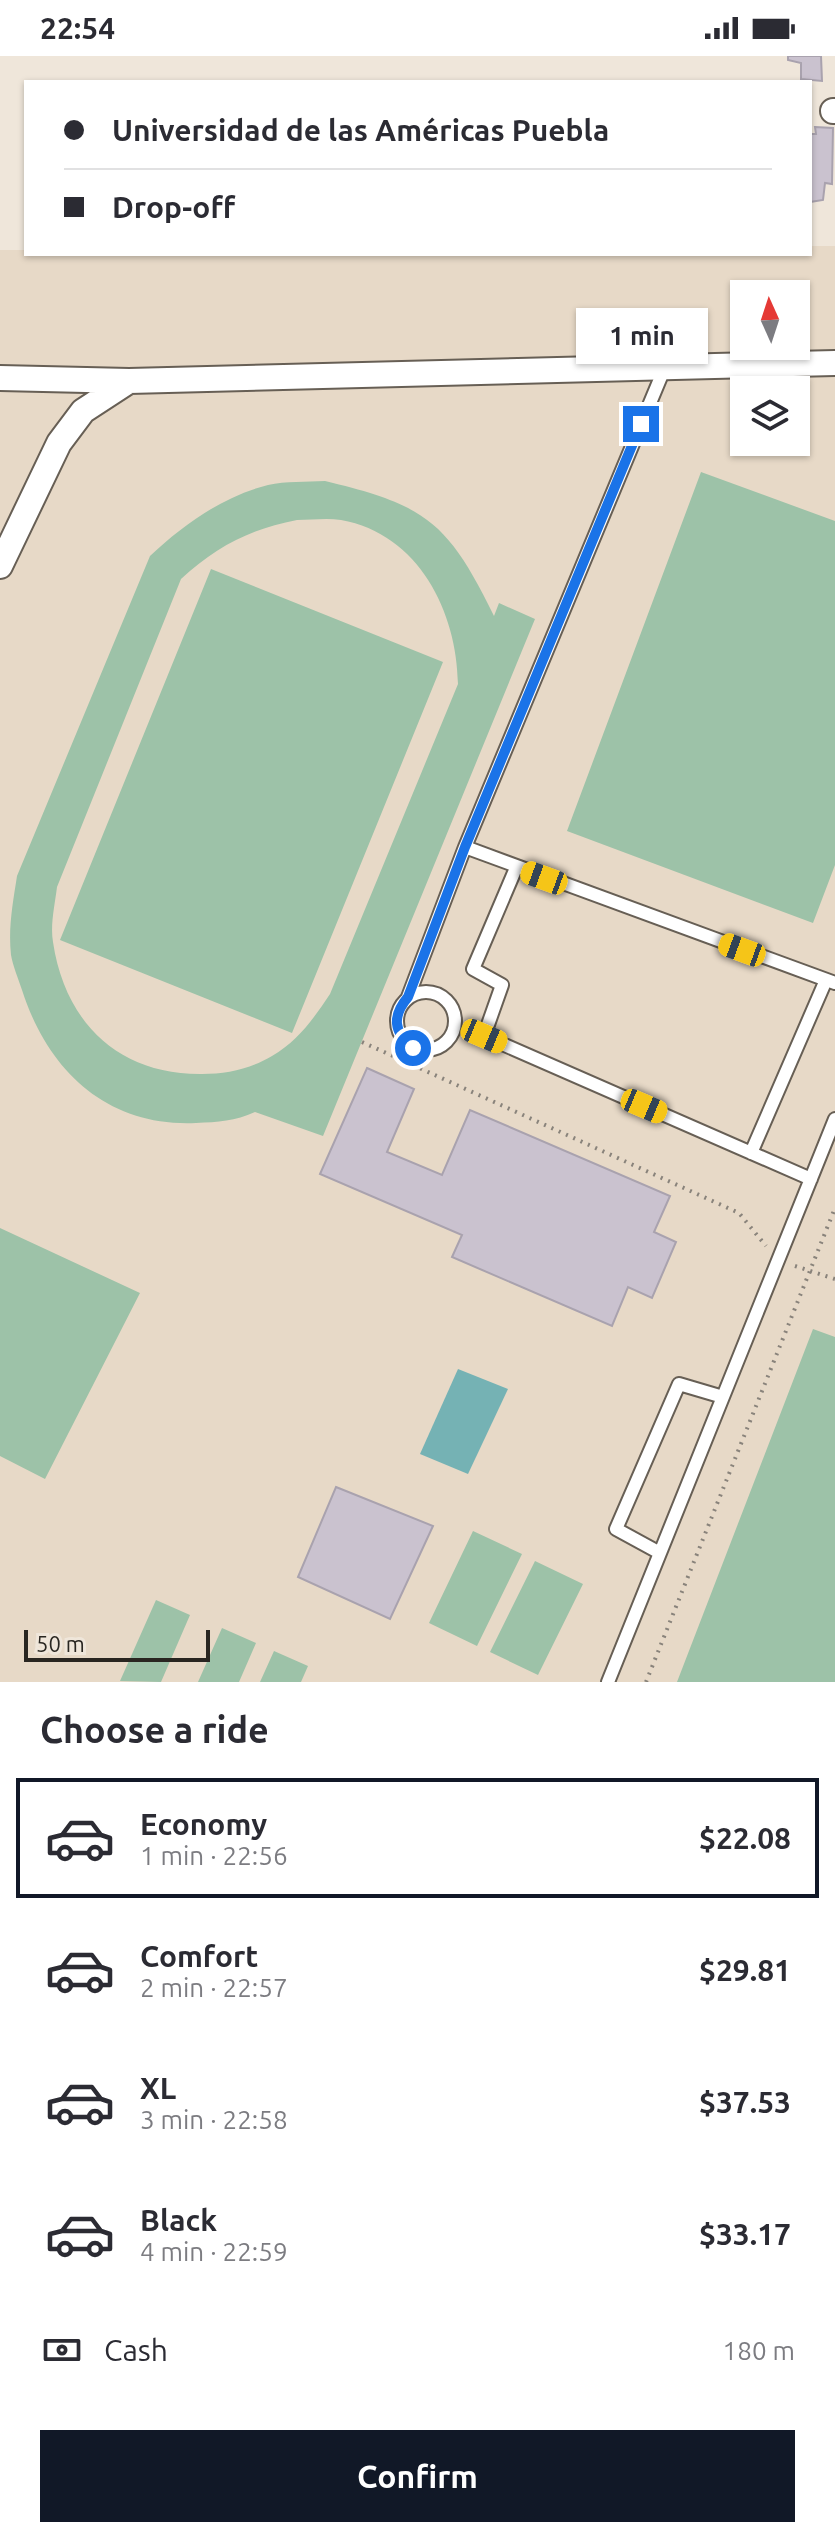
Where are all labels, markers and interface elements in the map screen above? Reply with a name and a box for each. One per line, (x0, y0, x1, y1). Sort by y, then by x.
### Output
text: 22:54 (40, 11, 115, 45)
text: Universidad de las Américas Puebla (112, 113, 609, 147)
text: Drop-off (112, 190, 235, 224)
north arrow (730, 280, 810, 360)
map controls (730, 280, 810, 456)
callout: 1 min (575, 308, 707, 364)
text: 1 min (609, 321, 675, 350)
button: layers (730, 376, 810, 456)
route end (623, 406, 659, 442)
car (517, 859, 571, 897)
car (715, 931, 769, 969)
car (457, 1016, 511, 1056)
route start (395, 1030, 431, 1066)
car (617, 1086, 671, 1126)
scale bar (24, 1626, 210, 1662)
text: 50 m (36, 1631, 85, 1656)
text: Choose a ride (40, 1709, 269, 1750)
icon: car (44, 1802, 116, 1874)
text: Economy (140, 1807, 267, 1841)
text: $22.08 (699, 1821, 791, 1855)
text: 1 min · 22:56 (140, 1841, 288, 1870)
icon: car (44, 1934, 116, 2006)
text: Comfort (140, 1939, 258, 1973)
text: $29.81 (699, 1953, 791, 1987)
text: 2 min · 22:57 (140, 1973, 288, 2002)
icon: car (44, 2066, 116, 2138)
text: XL (140, 2071, 176, 2105)
text: $37.53 (699, 2085, 791, 2119)
text: 3 min · 22:58 (140, 2105, 288, 2134)
icon: car (44, 2198, 116, 2270)
text: Black (140, 2203, 217, 2237)
text: $33.17 (699, 2217, 791, 2251)
text: 4 min · 22:59 (140, 2237, 288, 2266)
icon: cash (40, 2328, 84, 2372)
text: Cash (104, 2333, 168, 2367)
text: 180 m (723, 2336, 795, 2365)
button: Confirm (40, 2430, 795, 2522)

